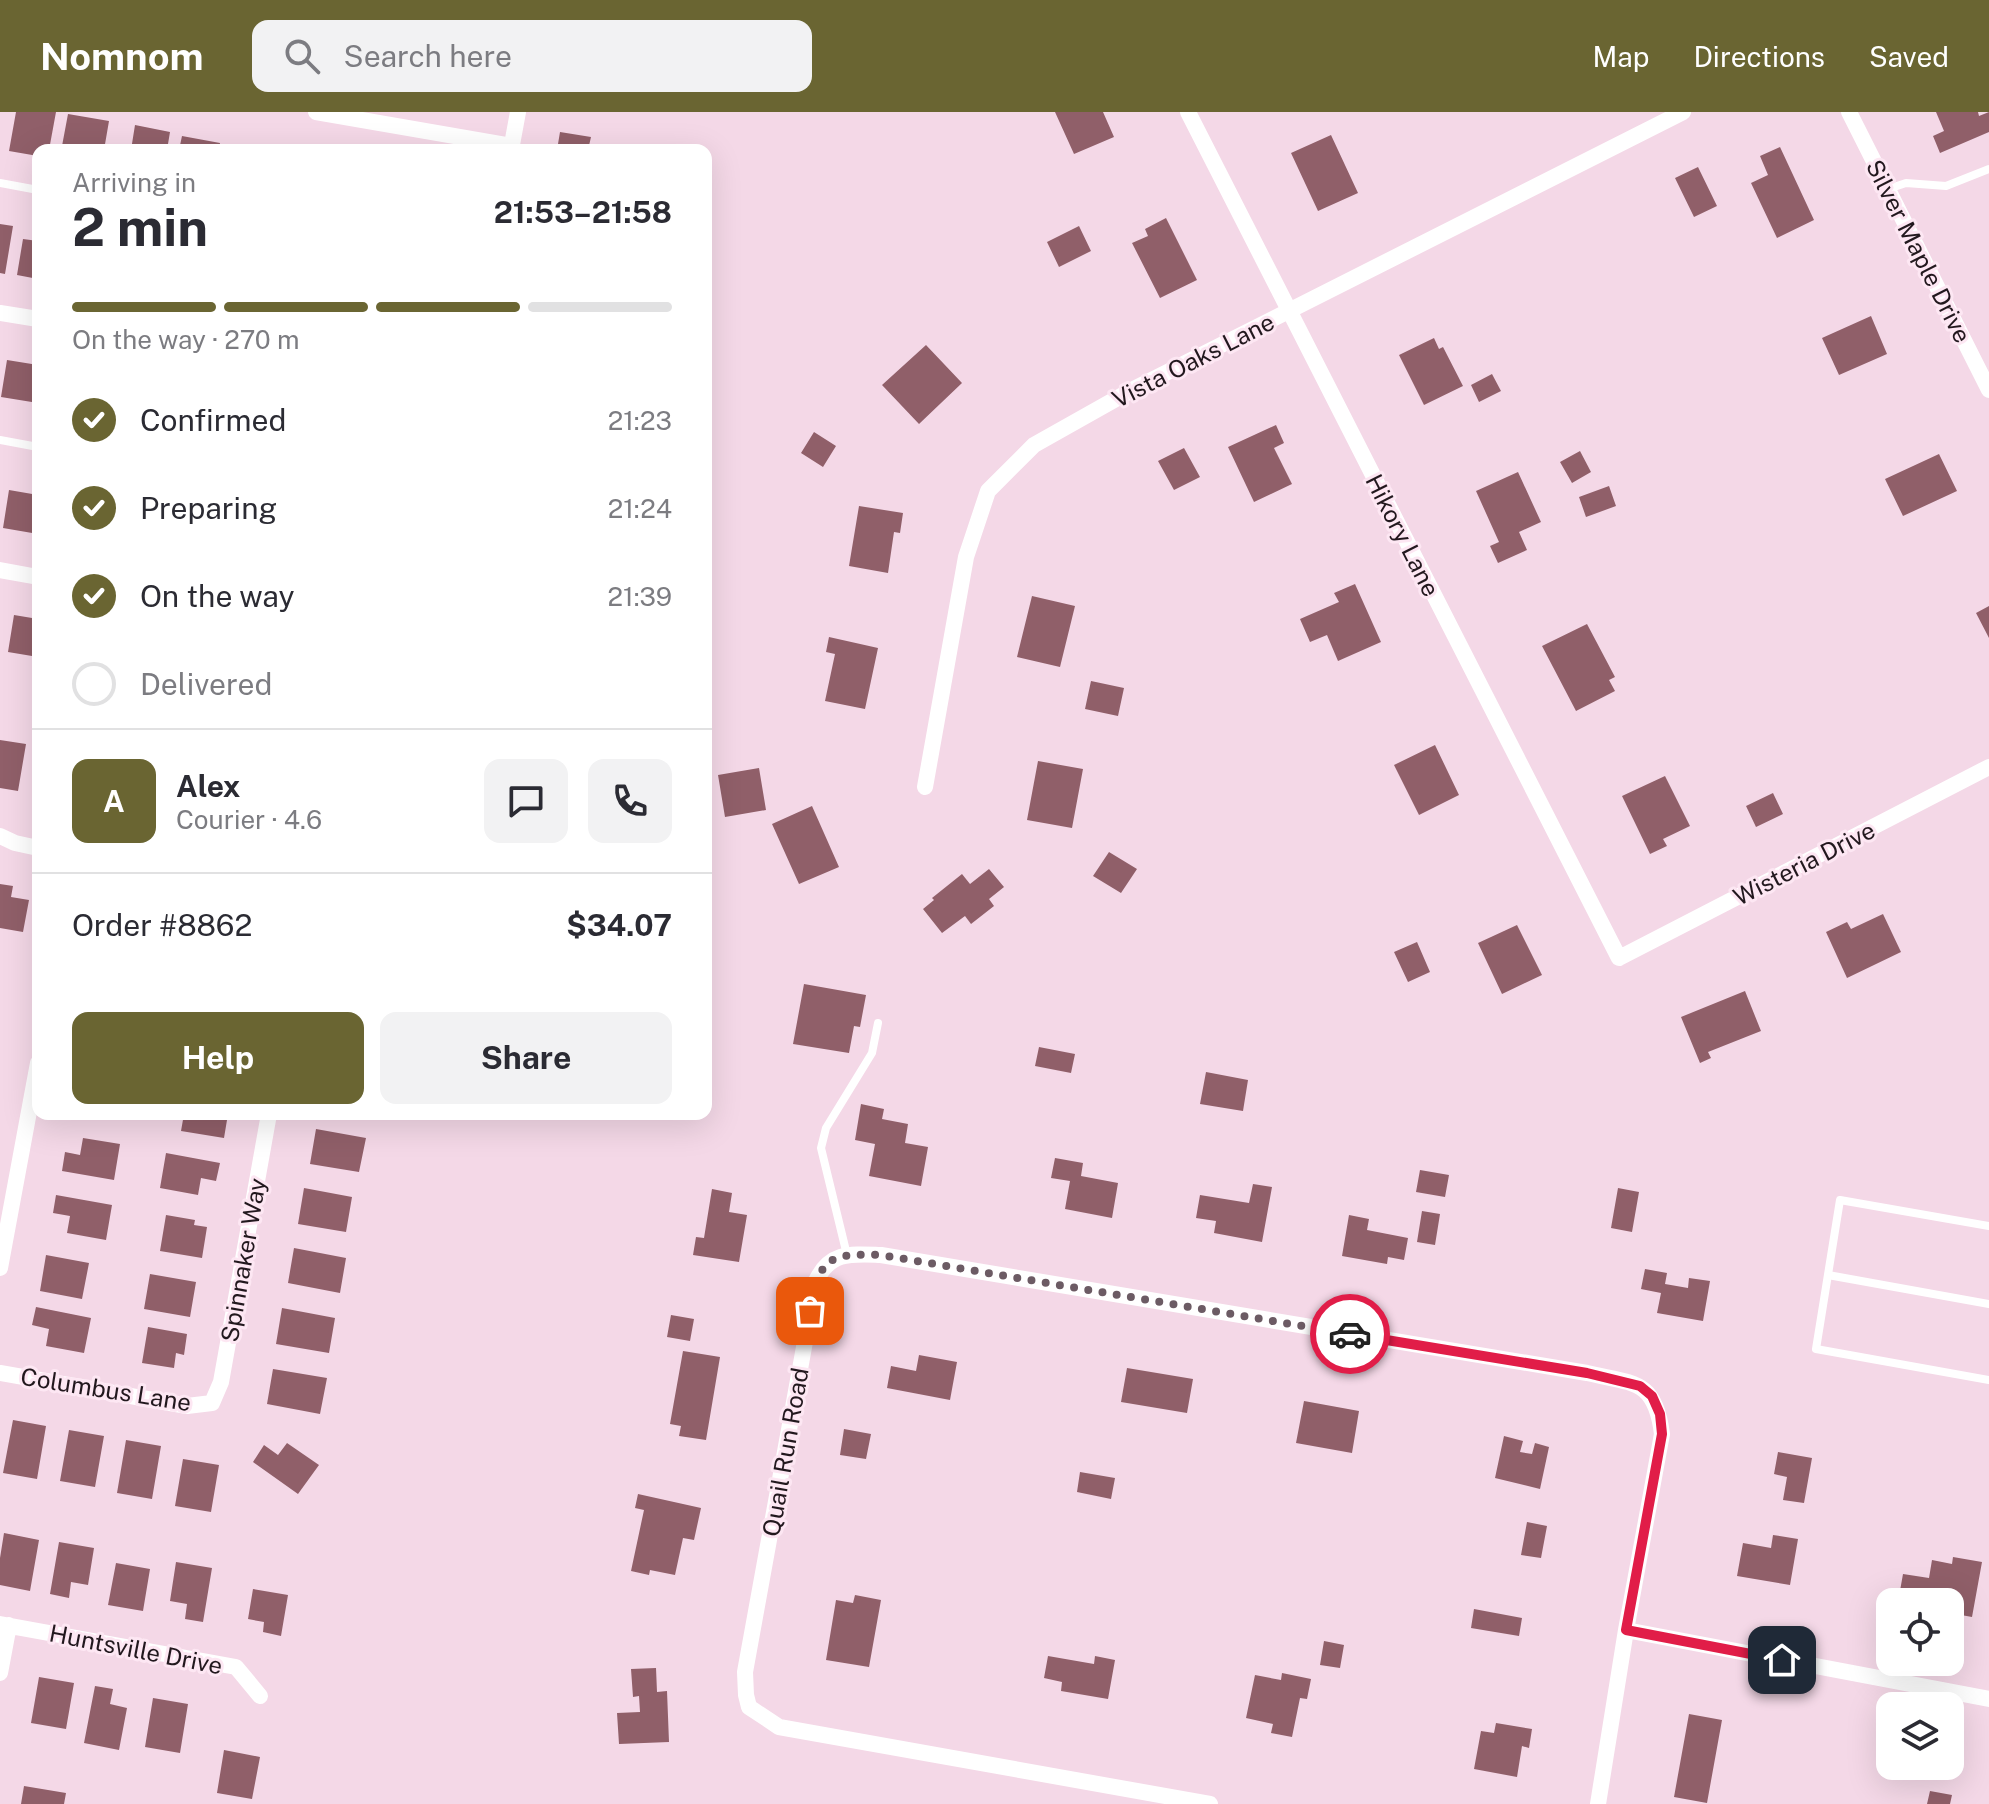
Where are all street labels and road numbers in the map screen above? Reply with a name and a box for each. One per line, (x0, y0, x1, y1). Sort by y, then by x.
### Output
street label: Silver Maple Drive (1861, 155, 1977, 347)
street label: Vista Oaks Lane (1107, 307, 1279, 413)
street label: Hikory Lane (1360, 469, 1446, 601)
street label: Wisteria Drive (1729, 815, 1879, 911)
street label: Spinnaker Way (215, 1176, 271, 1344)
street label: Columbus Lane (19, 1362, 193, 1416)
street label: Quail Run Road (756, 1365, 814, 1539)
street label: Huntsville Drive (47, 1618, 225, 1680)

